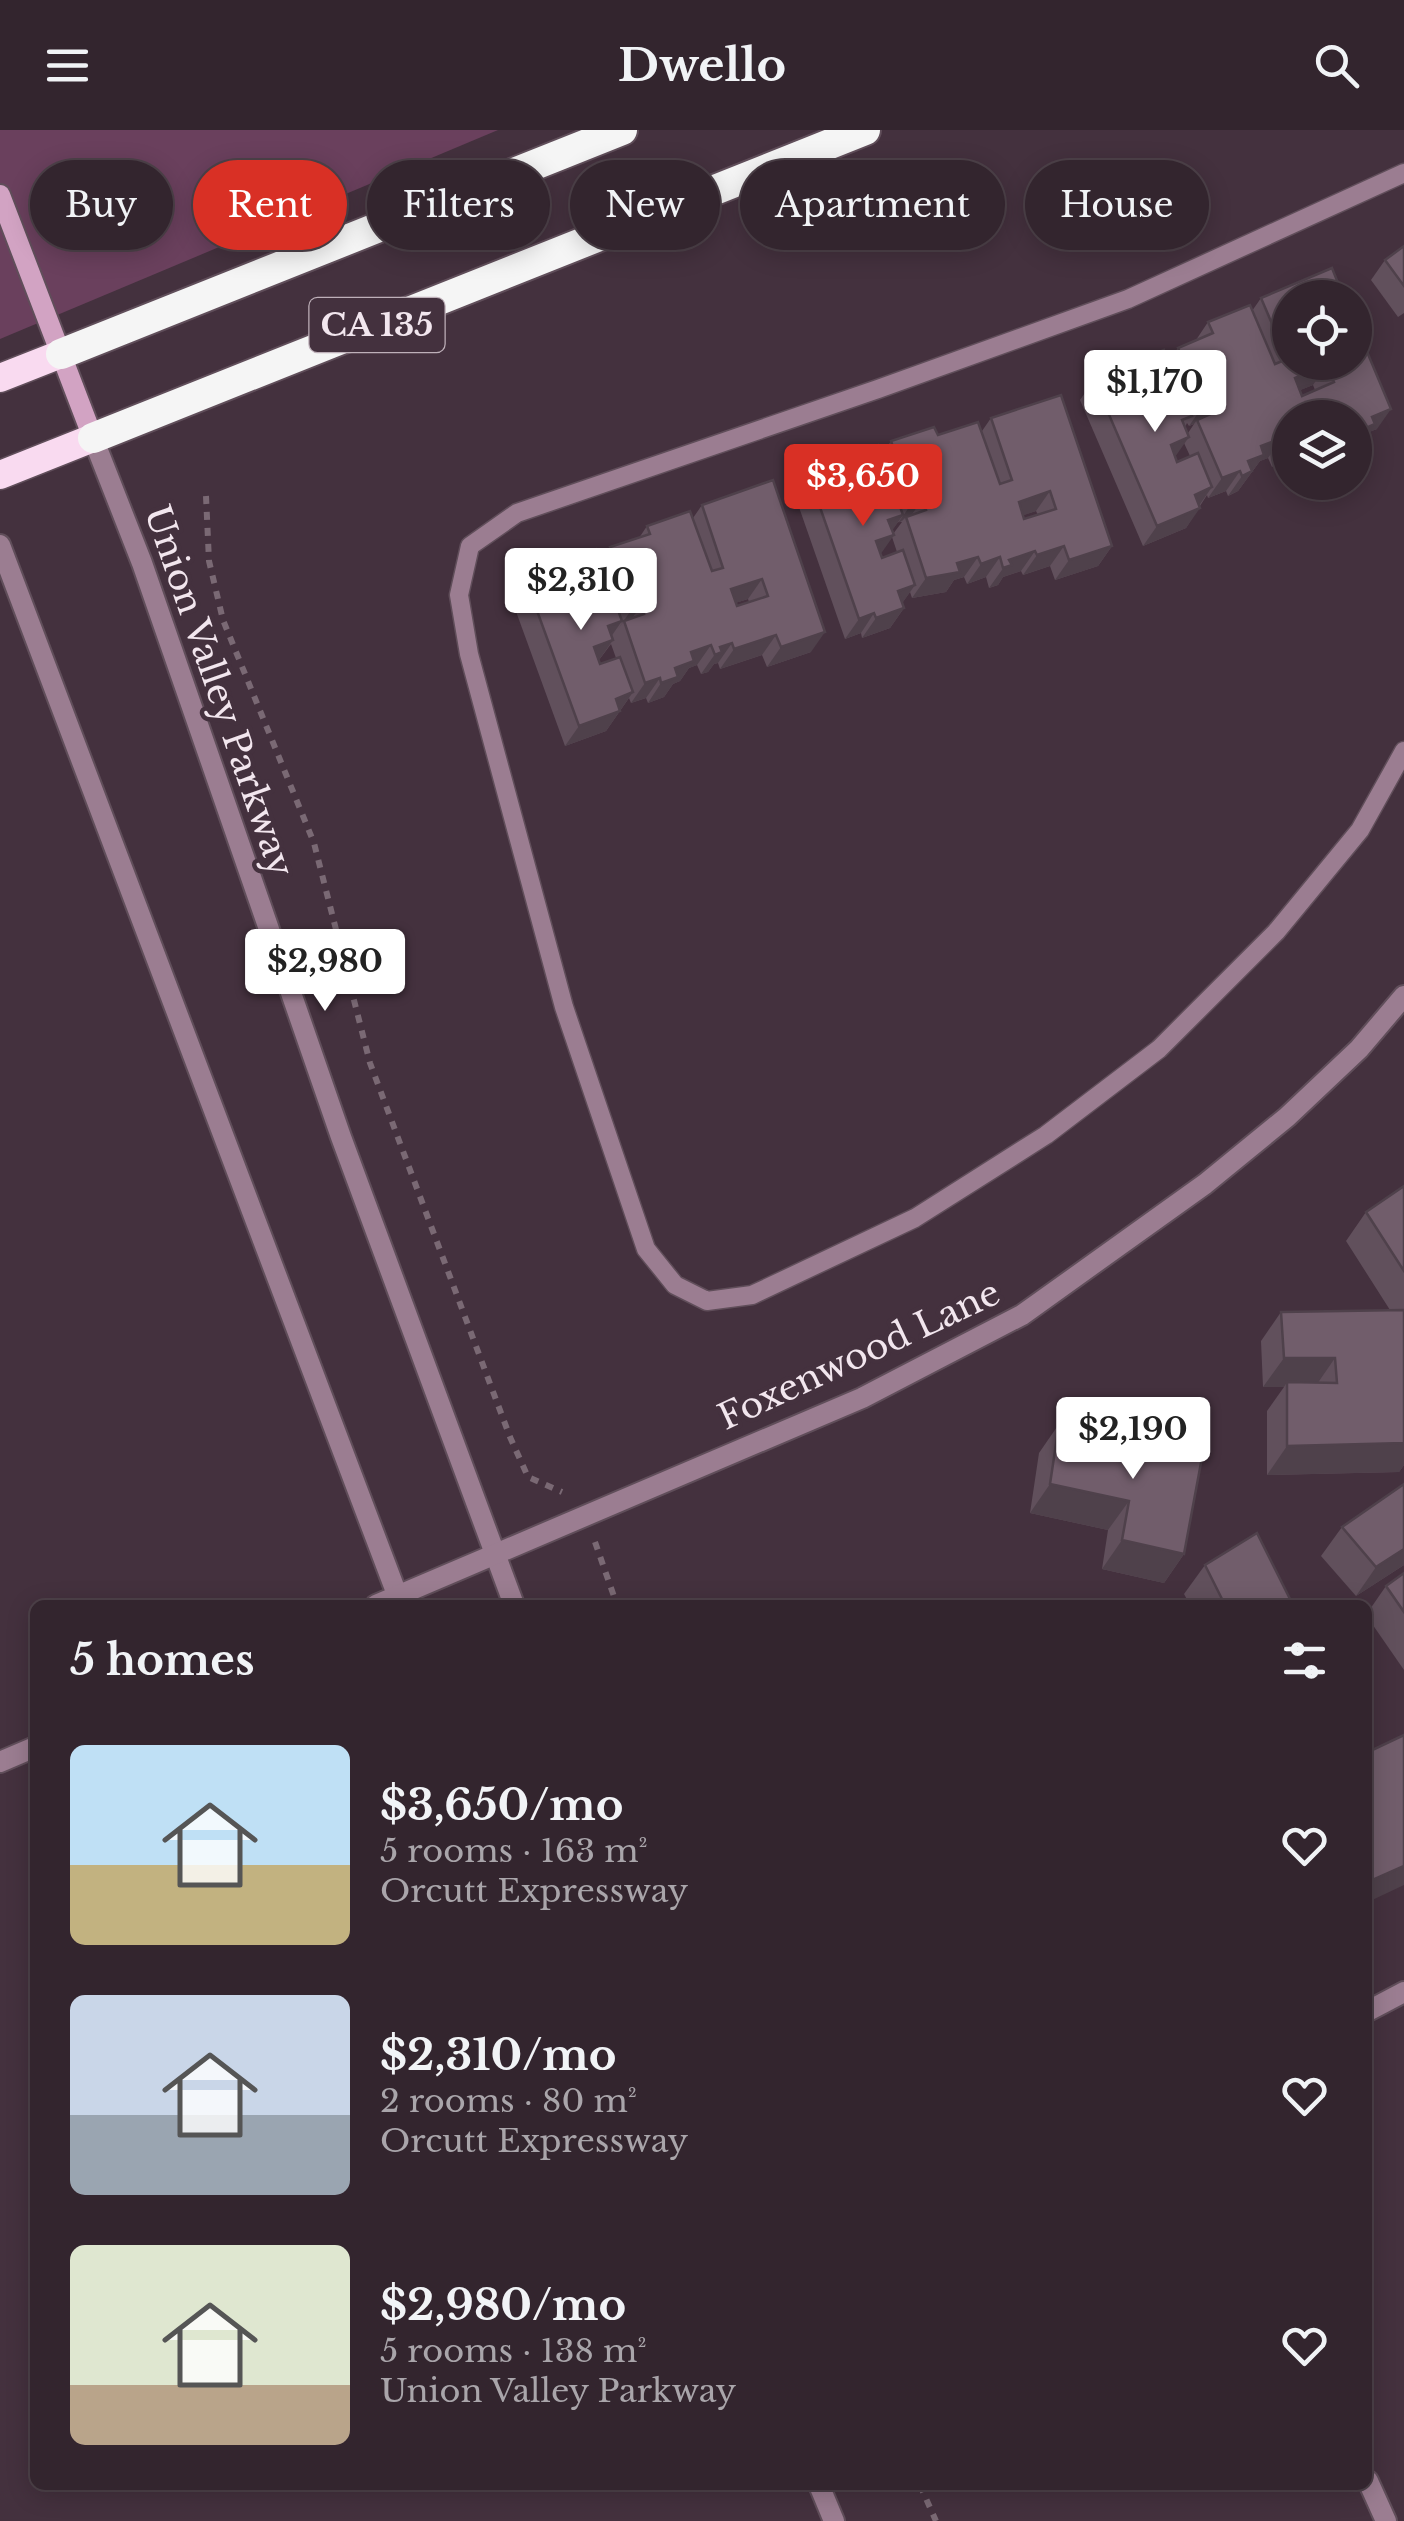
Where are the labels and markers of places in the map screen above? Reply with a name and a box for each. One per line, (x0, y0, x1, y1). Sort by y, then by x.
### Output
pin: $1,170 (1074, 350, 1236, 435)
pin: $3,650 (782, 444, 944, 529)
pin: $2,310 (500, 548, 662, 633)
pin: $2,980 (244, 929, 406, 1014)
pin: $2,190 (1052, 1397, 1214, 1482)

